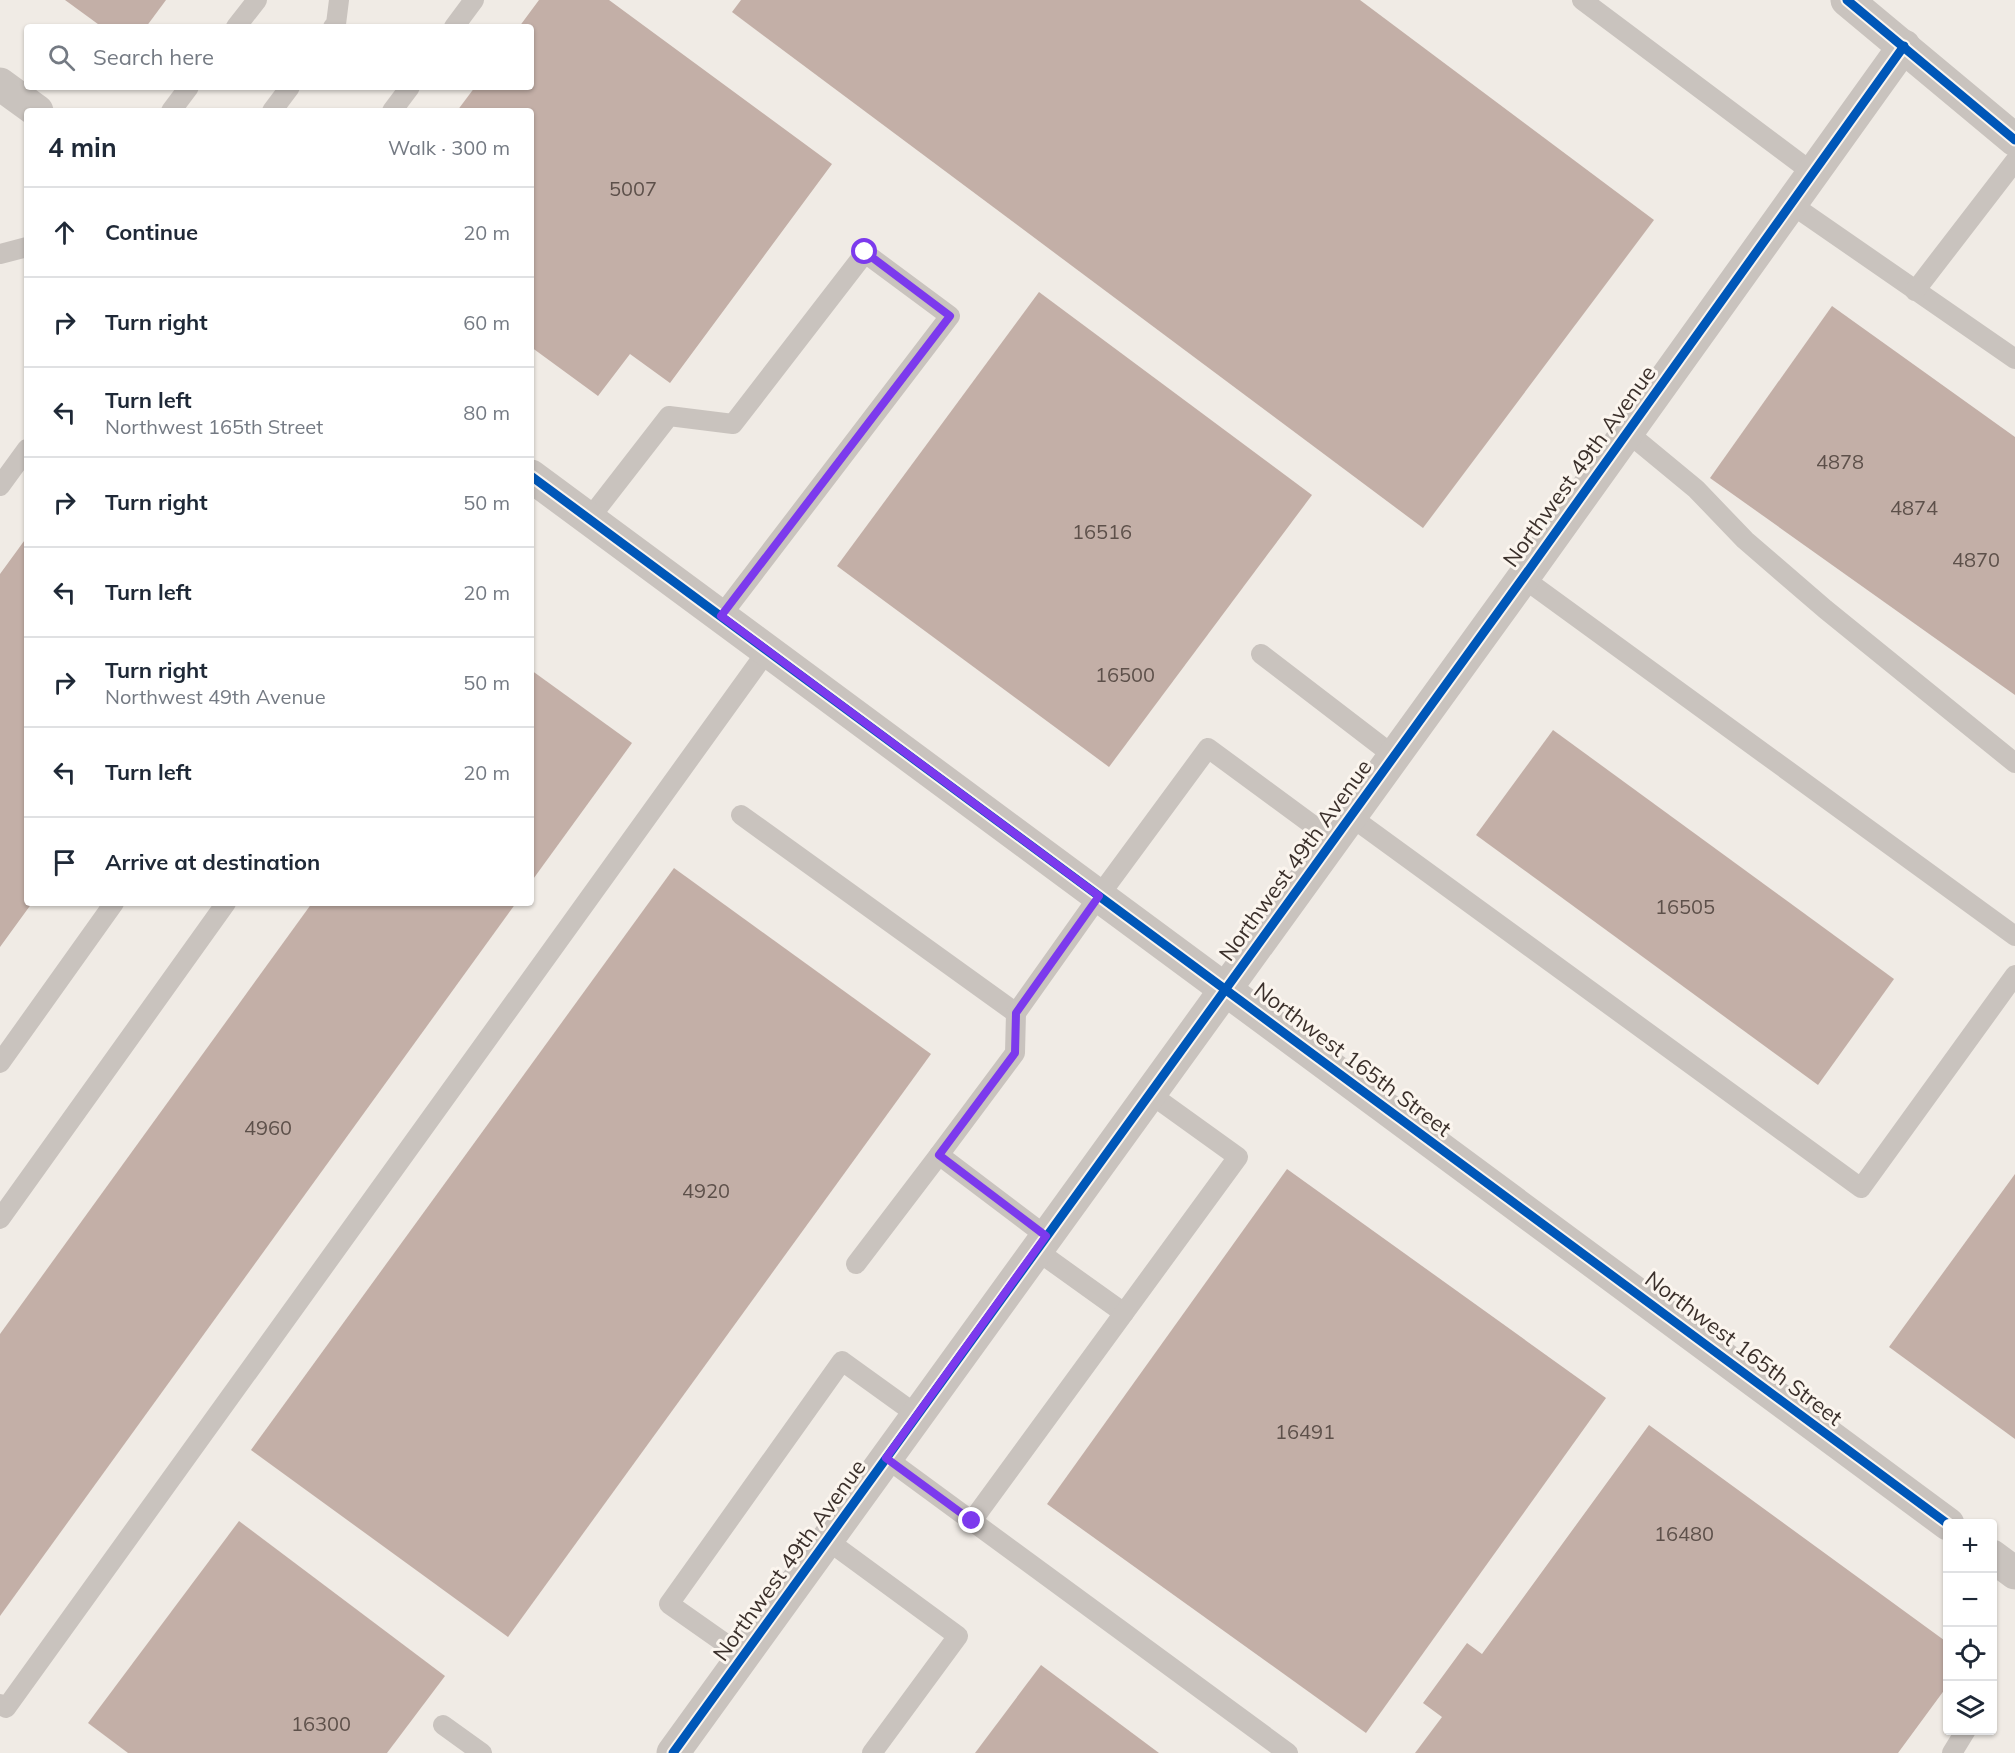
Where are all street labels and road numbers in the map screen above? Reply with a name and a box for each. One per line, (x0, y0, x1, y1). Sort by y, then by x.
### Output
street label: Northwest 49th Avenue (1496, 360, 1662, 572)
street label: Northwest 49th Avenue (1212, 754, 1378, 966)
street label: Northwest 165th Street (1249, 976, 1457, 1143)
street label: Northwest 165th Street (1640, 1265, 1848, 1432)
street label: Northwest 49th Avenue (706, 1454, 872, 1666)

